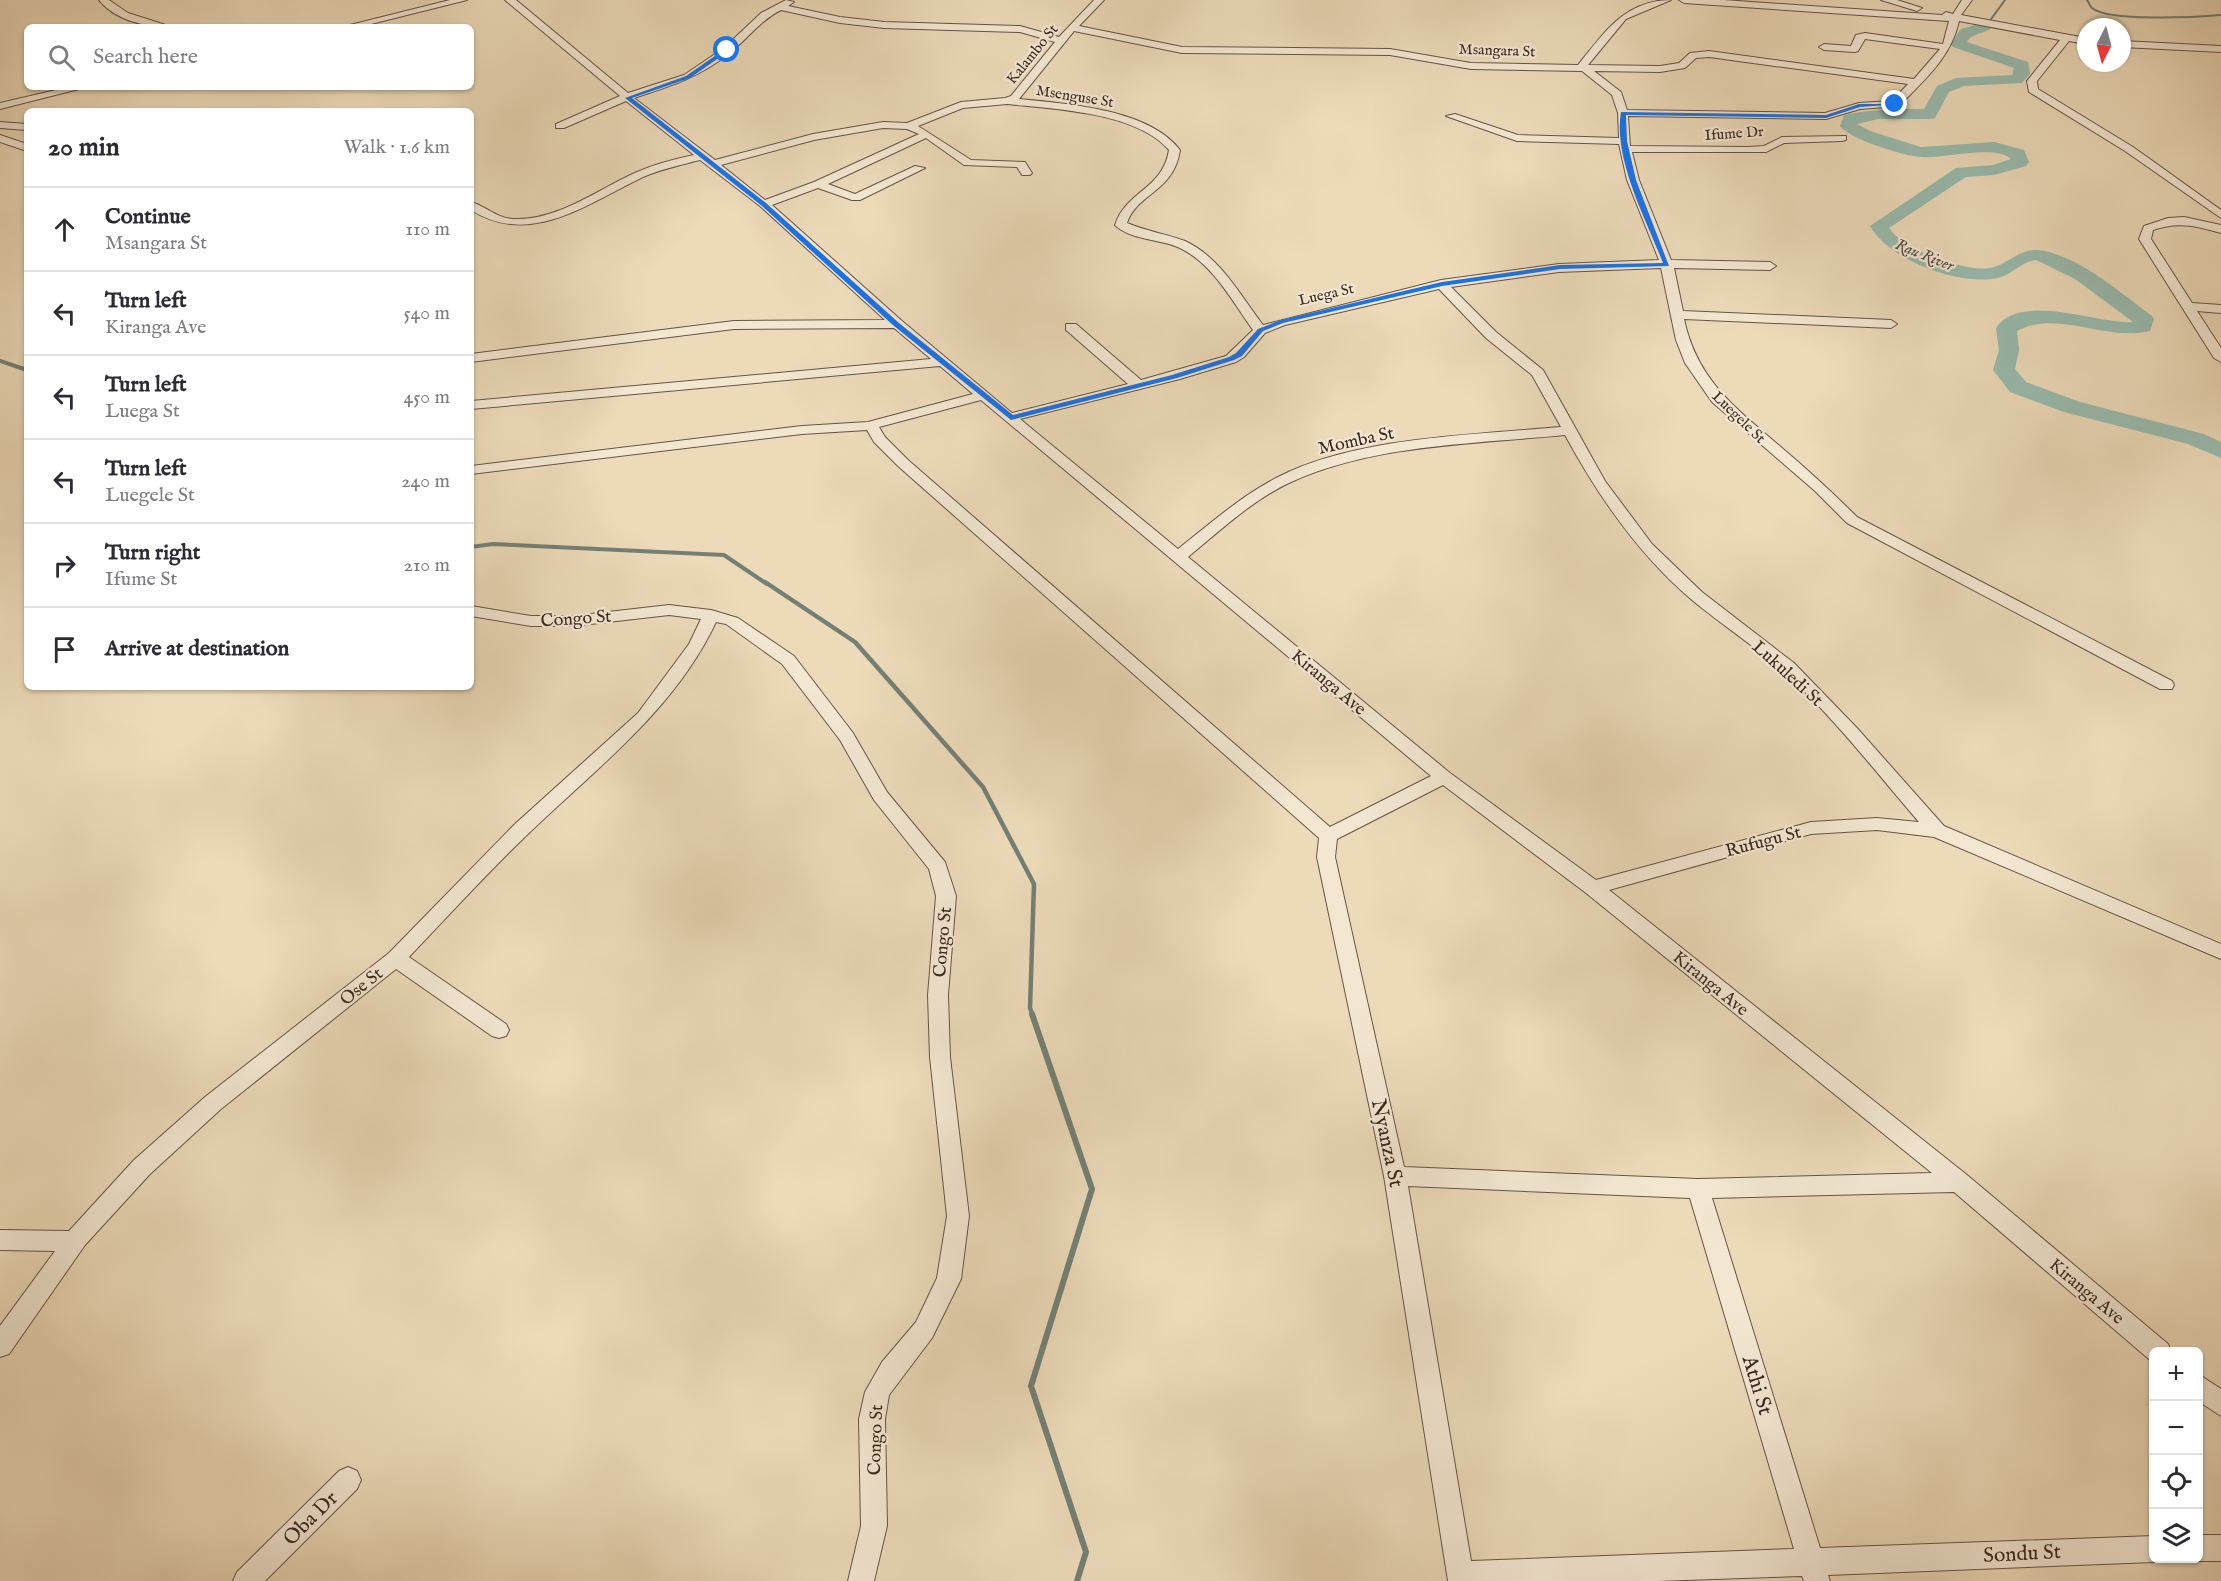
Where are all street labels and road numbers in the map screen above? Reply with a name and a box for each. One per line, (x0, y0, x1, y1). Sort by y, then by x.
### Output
street label: Kalambo St (1002, 20, 1062, 88)
street label: Msangara St (1458, 40, 1536, 61)
street label: Msenguse St (1035, 81, 1115, 112)
street label: Ifume Dr (1704, 122, 1765, 145)
street label: Luega St (1297, 279, 1356, 310)
street label: Luegele St (1708, 387, 1769, 448)
street label: Momba St (1316, 422, 1396, 461)
street label: Congo St (540, 606, 612, 633)
street label: Lukuledi St (1747, 636, 1827, 712)
street label: Kiranga Ave (1286, 645, 1370, 721)
street label: Rufugu St (1723, 821, 1804, 864)
street label: Congo St (929, 906, 958, 978)
street label: Kiranga Ave (1667, 947, 1753, 1022)
street label: Ose St (336, 963, 388, 1011)
street label: Nyanza St (1364, 1097, 1409, 1190)
street label: Kiranga Ave (2044, 1254, 2128, 1330)
street label: Athi St (1734, 1351, 1778, 1418)
street label: Congo St (864, 1404, 889, 1476)
street label: Oba Dr (278, 1486, 344, 1552)
street label: Sondu St (1982, 1539, 2062, 1570)

